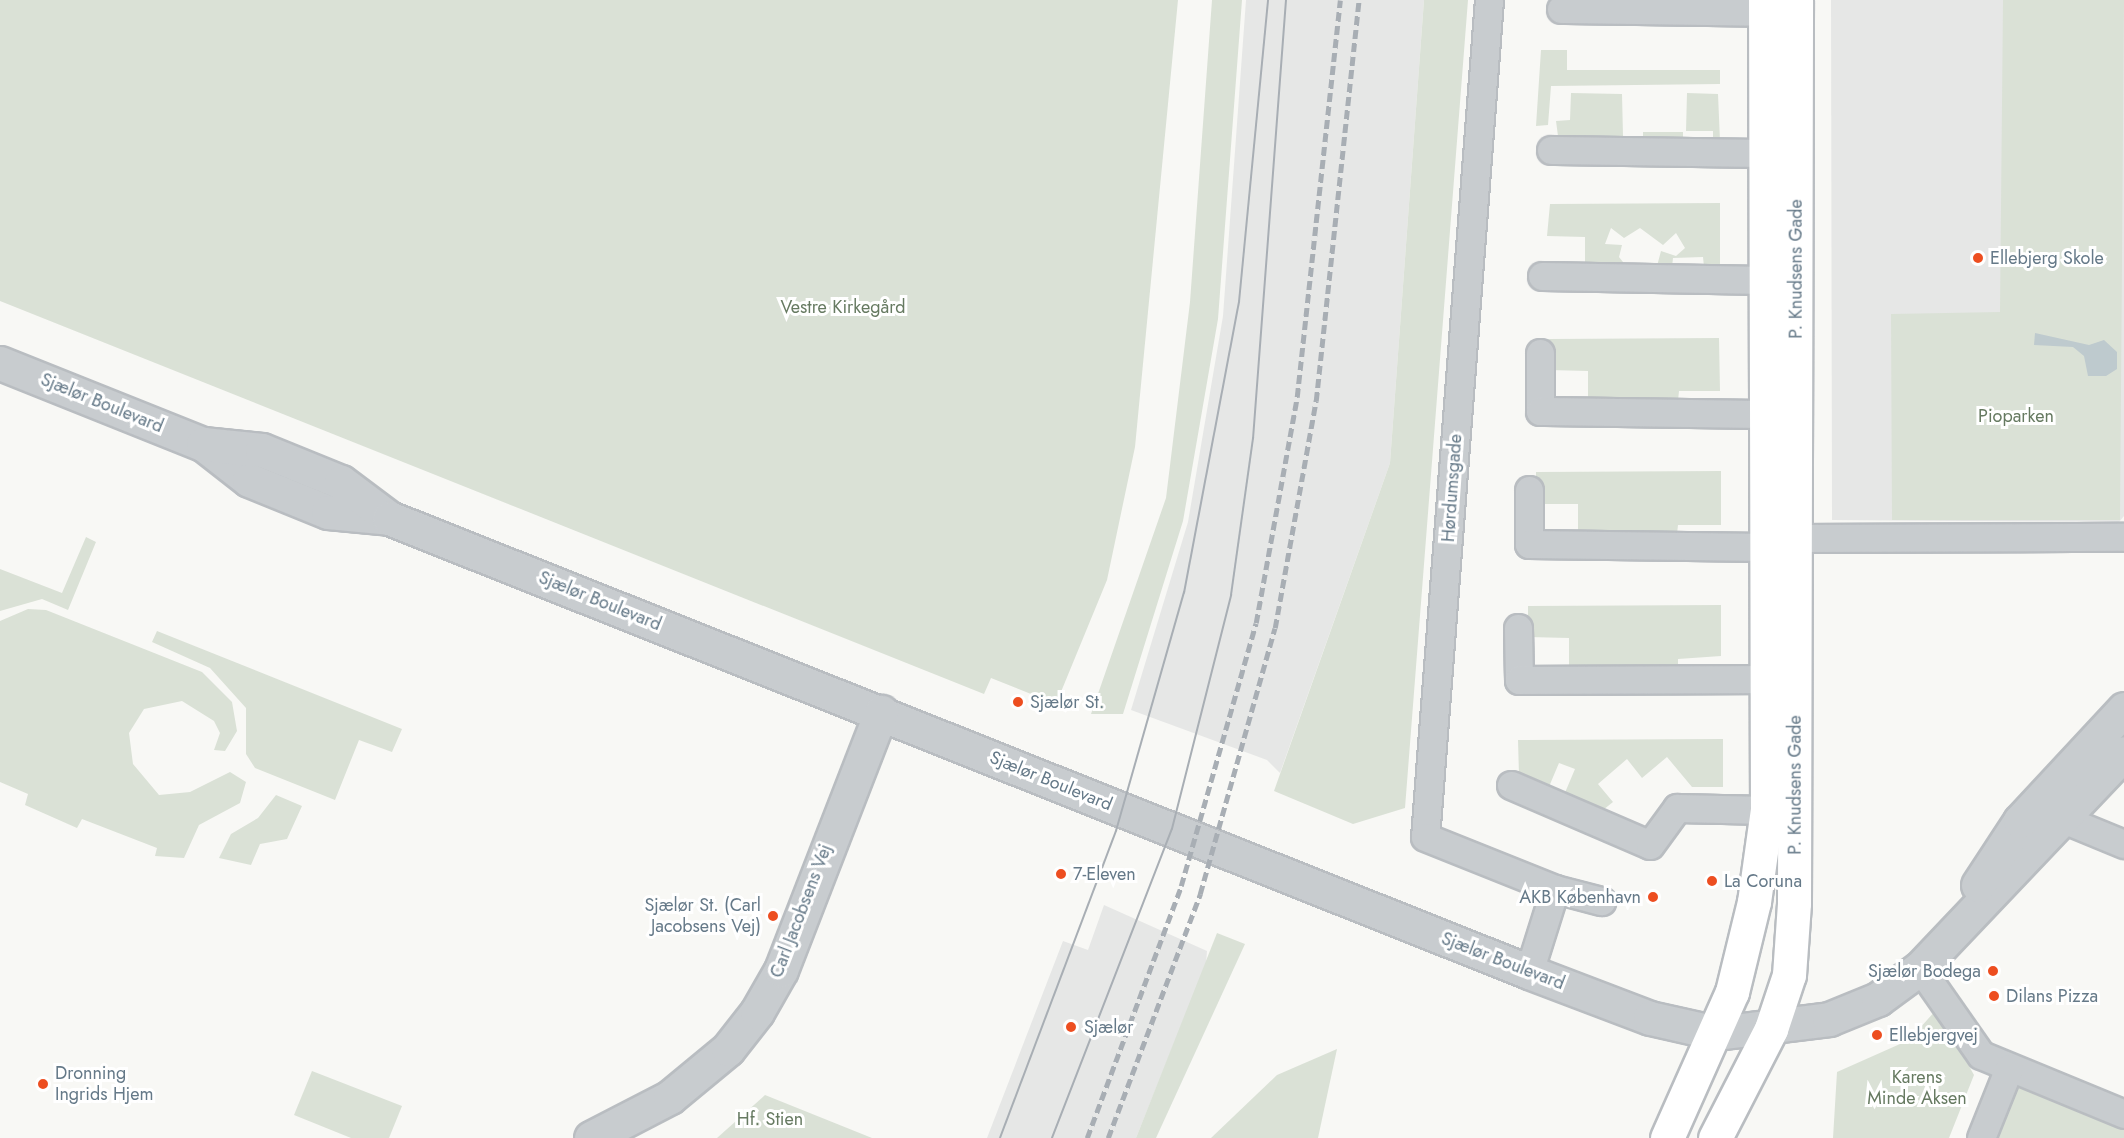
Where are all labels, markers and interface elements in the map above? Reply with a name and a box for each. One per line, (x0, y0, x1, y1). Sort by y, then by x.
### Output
street label: P. Knudsens Gade (1785, 199, 1807, 339)
place label: Ellebjerg Skole (1990, 247, 2104, 269)
marker: Ellebjerg Skole (1971, 251, 1985, 265)
park label: Vestre Kirkegård (780, 296, 906, 318)
street label: Sjælør Boulevard (38, 369, 166, 437)
park label: Pioparken (1978, 405, 2054, 427)
street label: Hørdumsgade (1437, 433, 1467, 543)
street label: Sjælør Boulevard (536, 567, 664, 635)
place label: Sjælør St. (1030, 691, 1104, 713)
marker: Sjælør St. (1011, 695, 1025, 709)
street label: P. Knudsens Gade (1784, 715, 1806, 855)
street label: Sjælør Boulevard (987, 747, 1115, 815)
street label: Carl Jacobsens Vej (766, 841, 836, 981)
place label: 7-Eleven (1073, 863, 1136, 885)
marker: 7-Eleven (1054, 867, 1068, 881)
place label: La Coruna (1724, 870, 1802, 892)
marker: La Coruna (1705, 874, 1719, 888)
place label: AKB København (1519, 886, 1641, 908)
marker: AKB København (1646, 890, 1660, 904)
place label: Sjælør St. (Carl Jacobsens Vej) (644, 895, 761, 938)
marker: Sjælør St. (Carl Jacobsens Vej) (766, 909, 780, 923)
street label: Sjælør Boulevard (1438, 928, 1568, 994)
place label: Sjælør Bodega (1868, 960, 1981, 982)
marker: Sjælør Bodega (1986, 964, 2000, 978)
place label: Dilans Pizza (2006, 985, 2098, 1007)
marker: Dilans Pizza (1987, 989, 2001, 1003)
place label: Sjælør (1084, 1016, 1133, 1038)
marker: Sjælør (1062, 1018, 1080, 1036)
place label: Ellebjergvej (1889, 1024, 1978, 1046)
marker: Ellebjergvej (1870, 1028, 1884, 1042)
place label: Dronning Ingrids Hjem (55, 1063, 154, 1106)
park label: Karens Minde Aksen (1867, 1067, 1967, 1110)
marker: Dronning Ingrids Hjem (36, 1077, 50, 1091)
park label: Hf. Stien (737, 1108, 803, 1130)

